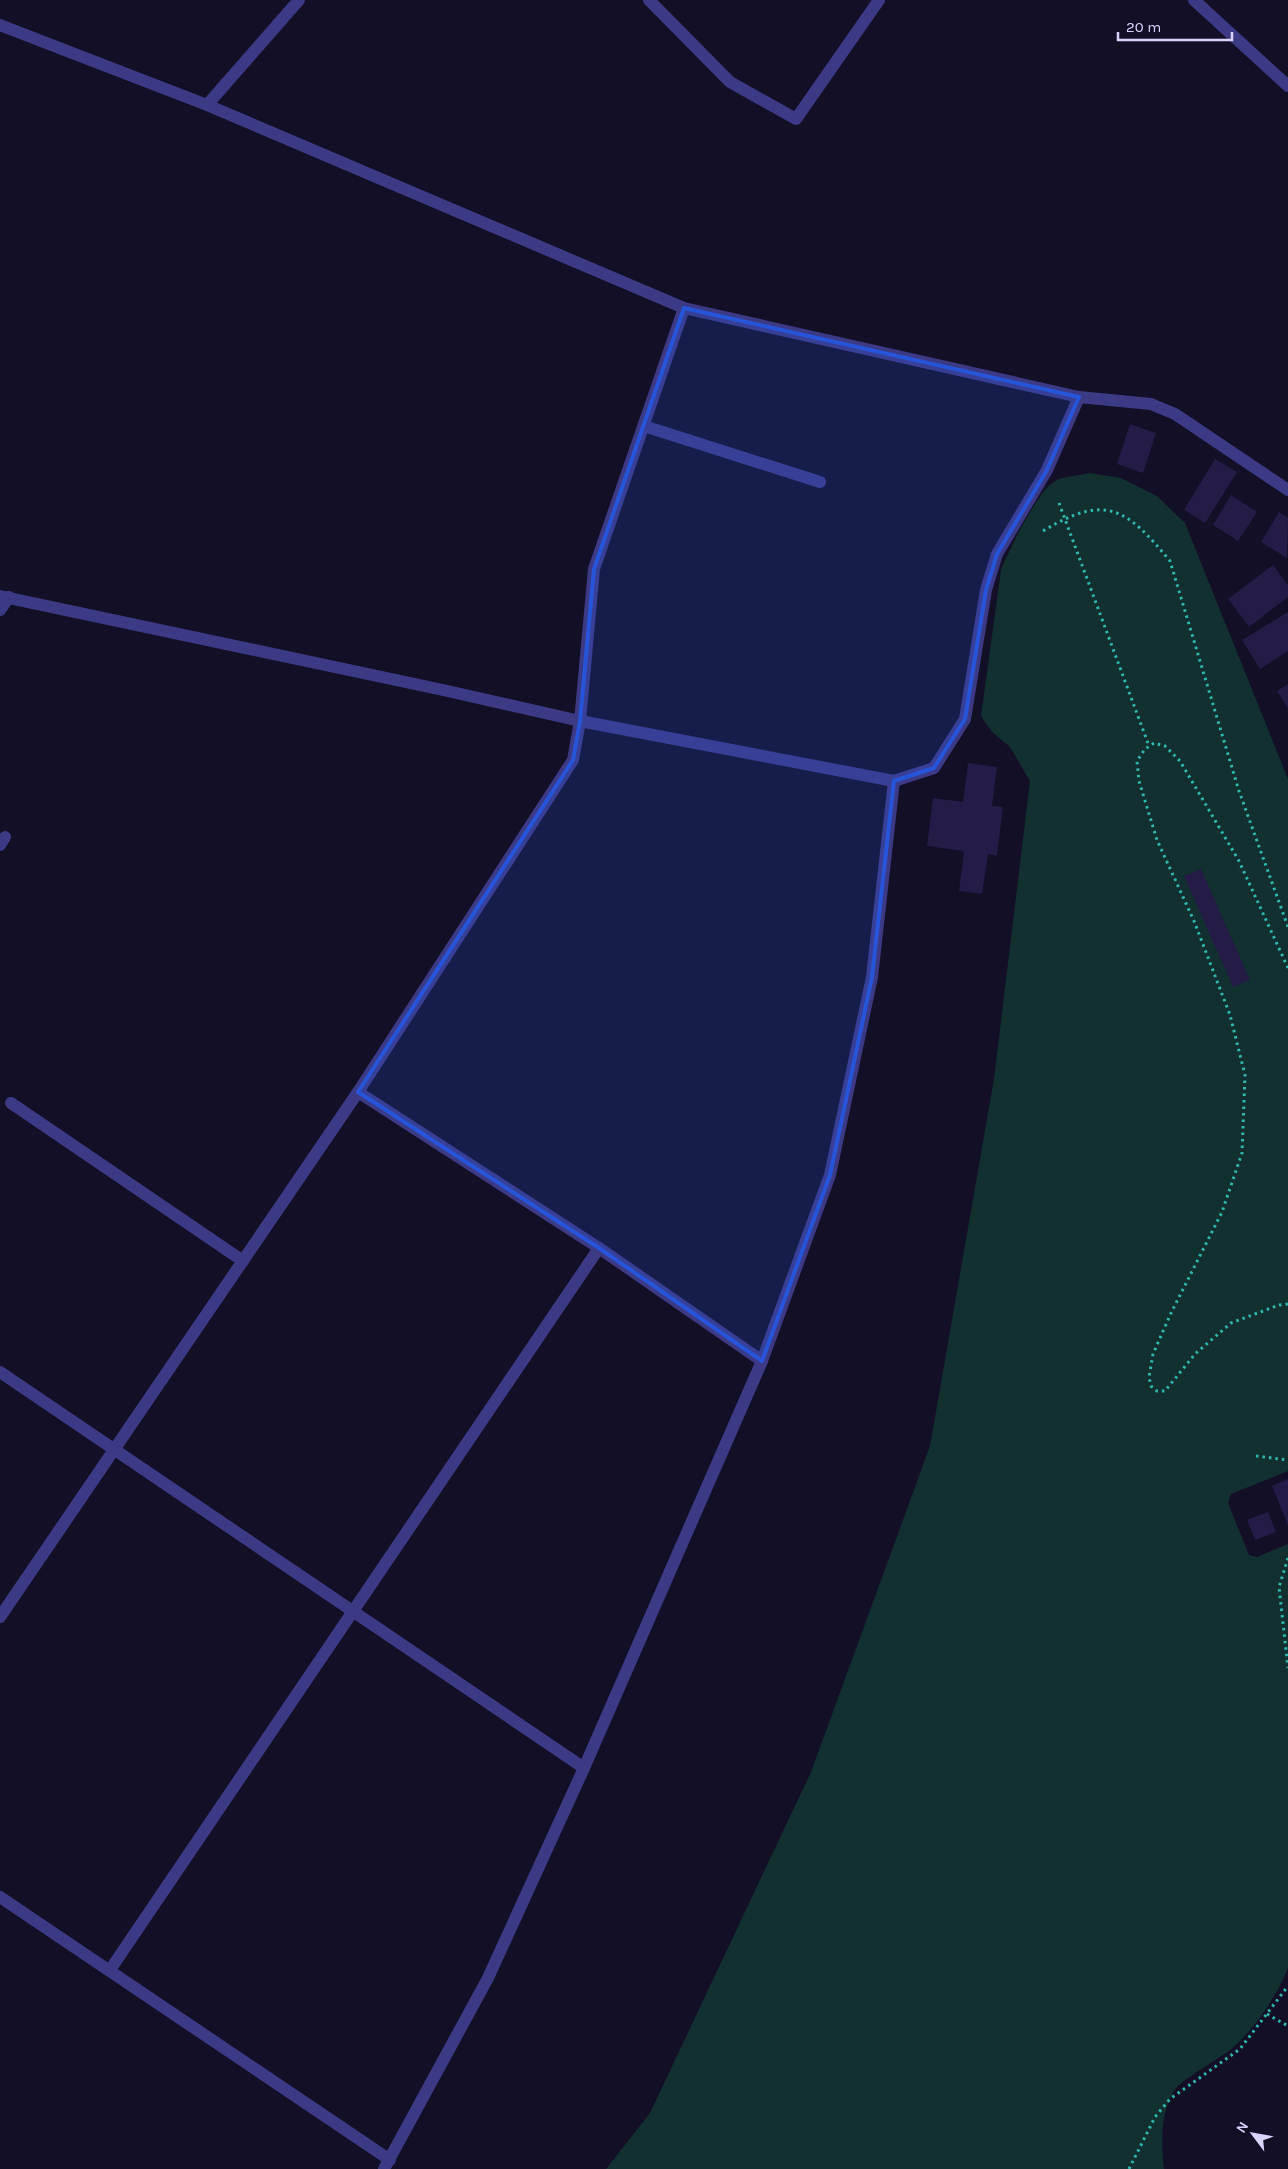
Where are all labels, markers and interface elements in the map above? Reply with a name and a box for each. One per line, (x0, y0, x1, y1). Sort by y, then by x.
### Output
scale bar (1118, 10, 1232, 42)
text: 20 m (1126, 18, 1161, 36)
north arrow (1228, 2109, 1278, 2159)
text: N (1233, 2119, 1252, 2136)

